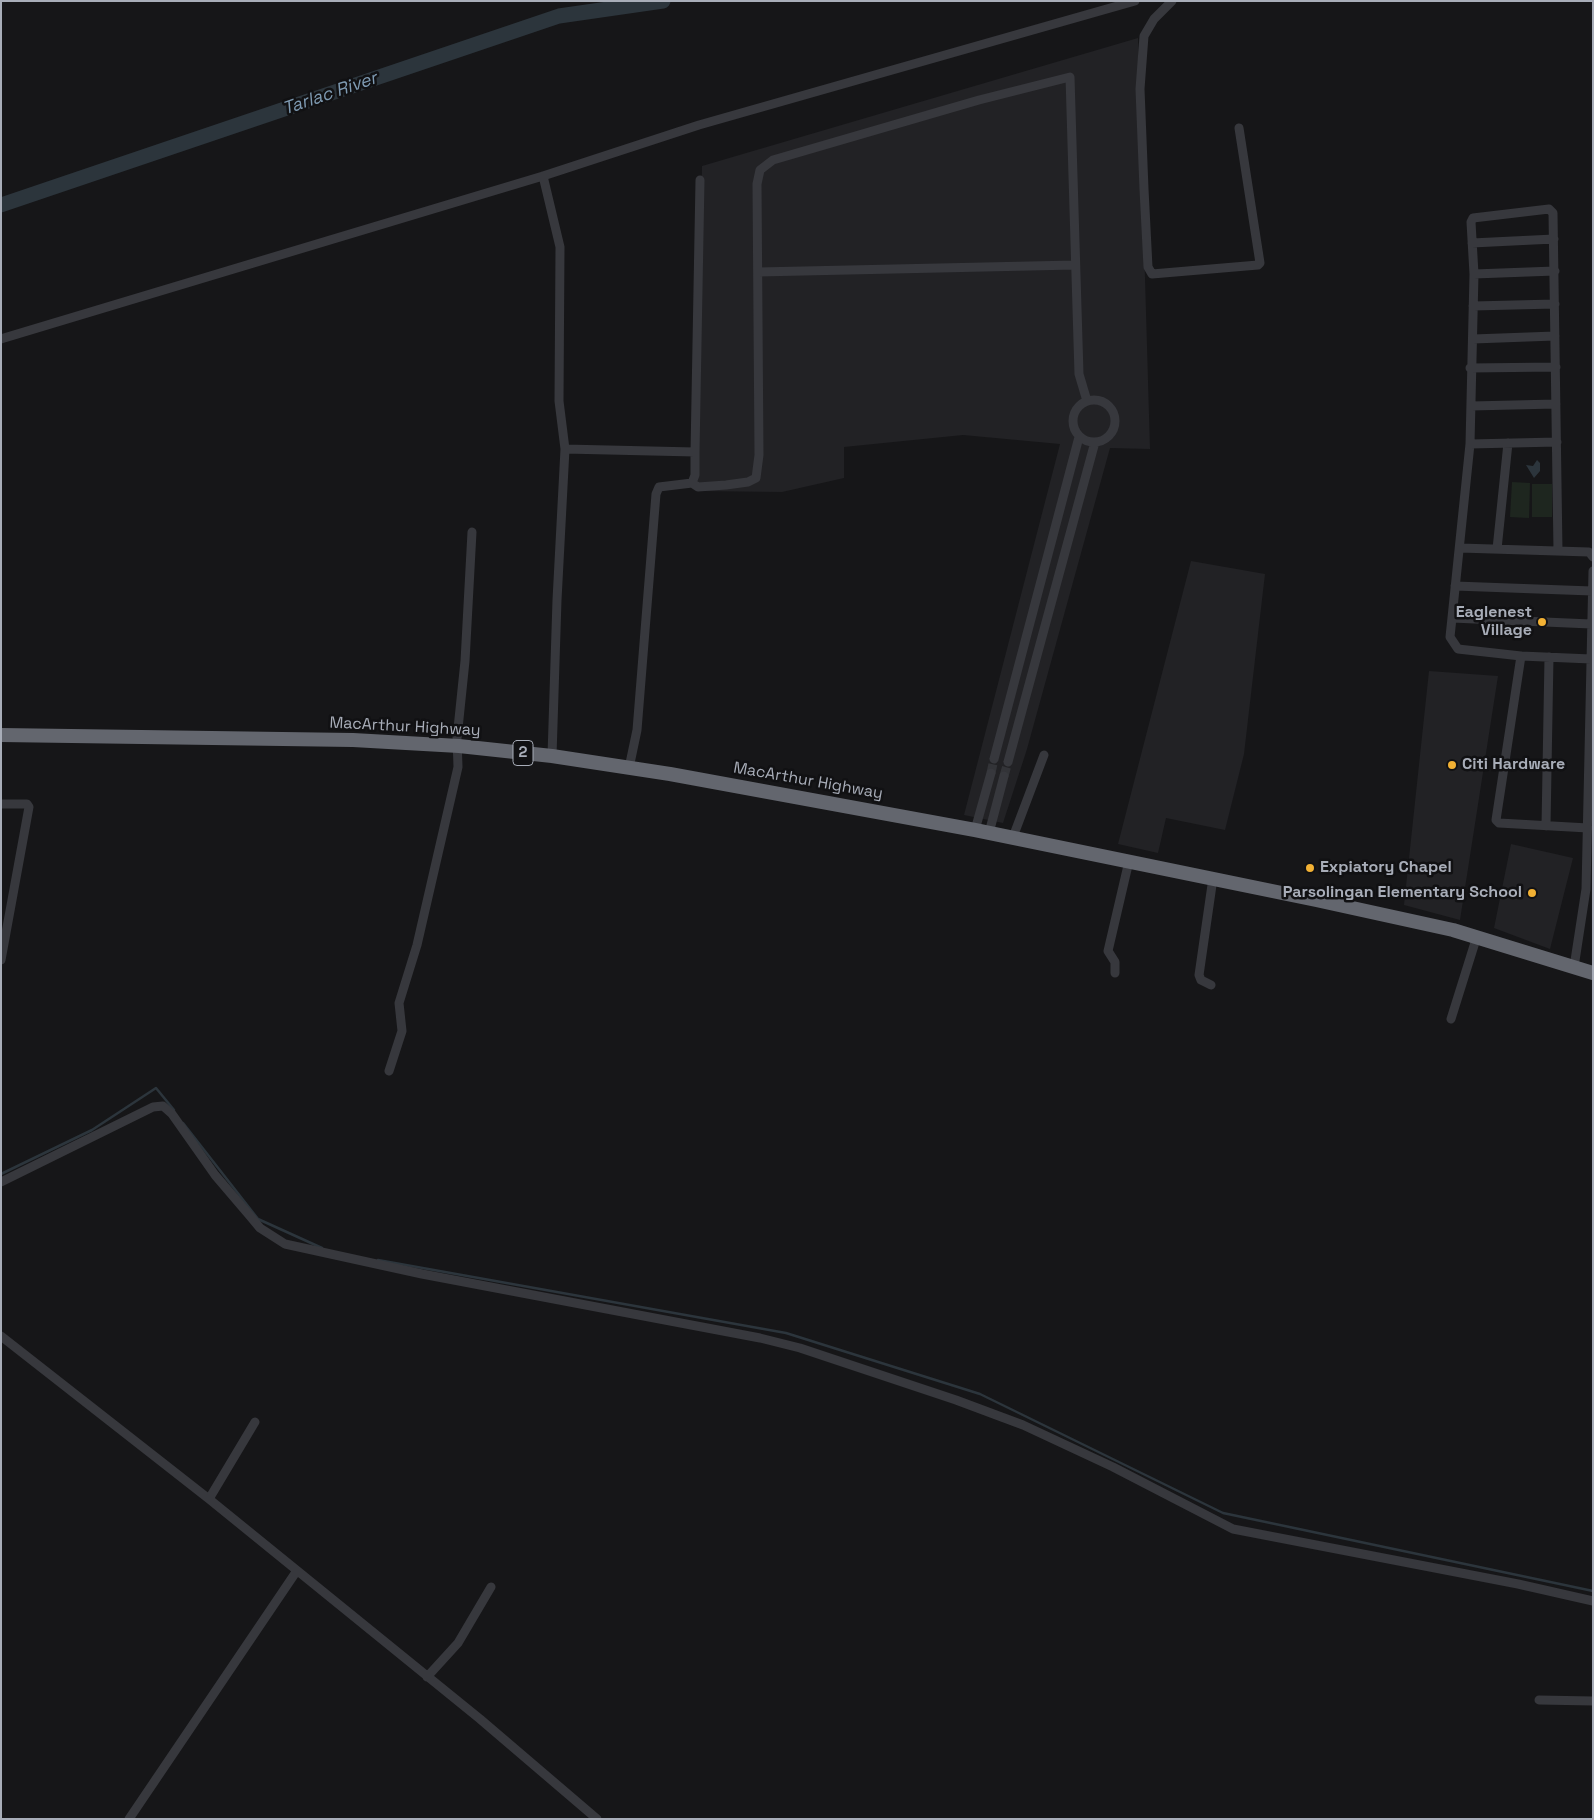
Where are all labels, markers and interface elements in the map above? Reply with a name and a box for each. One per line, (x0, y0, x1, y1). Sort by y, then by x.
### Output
water label: Tarlac River (280, 68, 380, 120)
place label: Eaglenest Village (1456, 603, 1532, 641)
marker: Eaglenest Village (1536, 616, 1548, 628)
street label: MacArthur Highway (329, 713, 481, 741)
road number: 2 (513, 740, 533, 766)
place label: Citi Hardware (1462, 755, 1565, 775)
street label: MacArthur Highway (732, 758, 884, 804)
marker: Citi Hardware (1446, 759, 1458, 771)
place label: Expiatory Chapel (1320, 858, 1452, 878)
marker: Expiatory Chapel (1304, 862, 1316, 874)
place label: Parsolingan Elementary School (1283, 883, 1522, 903)
marker: Parsolingan Elementary School (1526, 887, 1538, 899)

